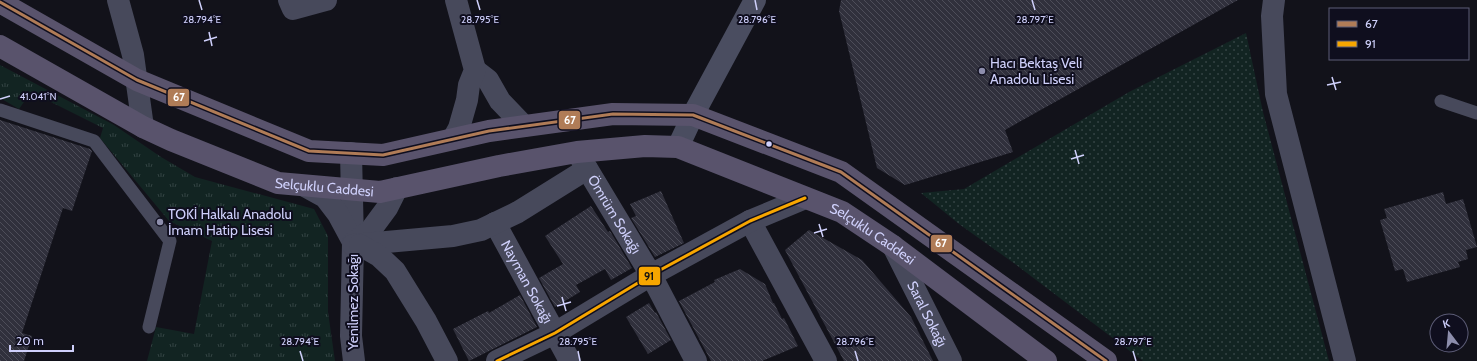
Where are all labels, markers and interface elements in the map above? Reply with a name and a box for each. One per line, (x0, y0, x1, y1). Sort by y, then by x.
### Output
legend (1329, 8, 1469, 60)
text: 28.794°E (183, 13, 222, 26)
text: 28.795°E (461, 13, 499, 26)
text: 28.796°E (738, 13, 777, 26)
text: 28.797°E (1016, 13, 1054, 26)
text: 67 (1365, 16, 1378, 31)
text: 91 (1365, 36, 1376, 51)
place label: Hacı Bektaş Veli Anadolu Lisesi (990, 54, 1082, 88)
marker: Hacı Bektaş Veli Anadolu Lisesi (977, 66, 987, 76)
line badge: 67 (167, 88, 190, 107)
text: 41.041°N (20, 90, 56, 103)
text: 67 (173, 90, 185, 104)
line badge: 67 (558, 110, 581, 130)
text: 67 (564, 113, 576, 127)
unlabelled marker (764, 139, 774, 149)
street label: Ömrüm Sokağı (584, 172, 645, 257)
street label: Selçuklu Caddesi (274, 174, 375, 200)
street label: Selçuklu Caddesi (827, 199, 919, 269)
place label: TOKİ Halkalı Anadolu İmam Hatip Lisesi (168, 205, 292, 239)
marker: TOKİ Halkalı Anadolu İmam Hatip Lisesi (155, 217, 165, 227)
line badge: 67 (930, 234, 953, 253)
text: 67 (935, 236, 947, 250)
street label: Nayman Sokağı (497, 237, 557, 327)
street label: Yenilmez Sokağı (344, 254, 362, 351)
line badge: 91 (638, 266, 661, 286)
text: 91 (644, 269, 654, 283)
street label: Saral Sokağı (903, 278, 951, 350)
north arrow (1429, 313, 1469, 353)
text: K (1441, 316, 1452, 331)
scale bar (10, 327, 73, 353)
text: 20 m (16, 333, 44, 348)
text: 28.794°E (281, 335, 320, 348)
text: 28.795°E (559, 335, 597, 348)
text: 28.796°E (836, 335, 875, 348)
text: 28.797°E (1114, 335, 1152, 348)

